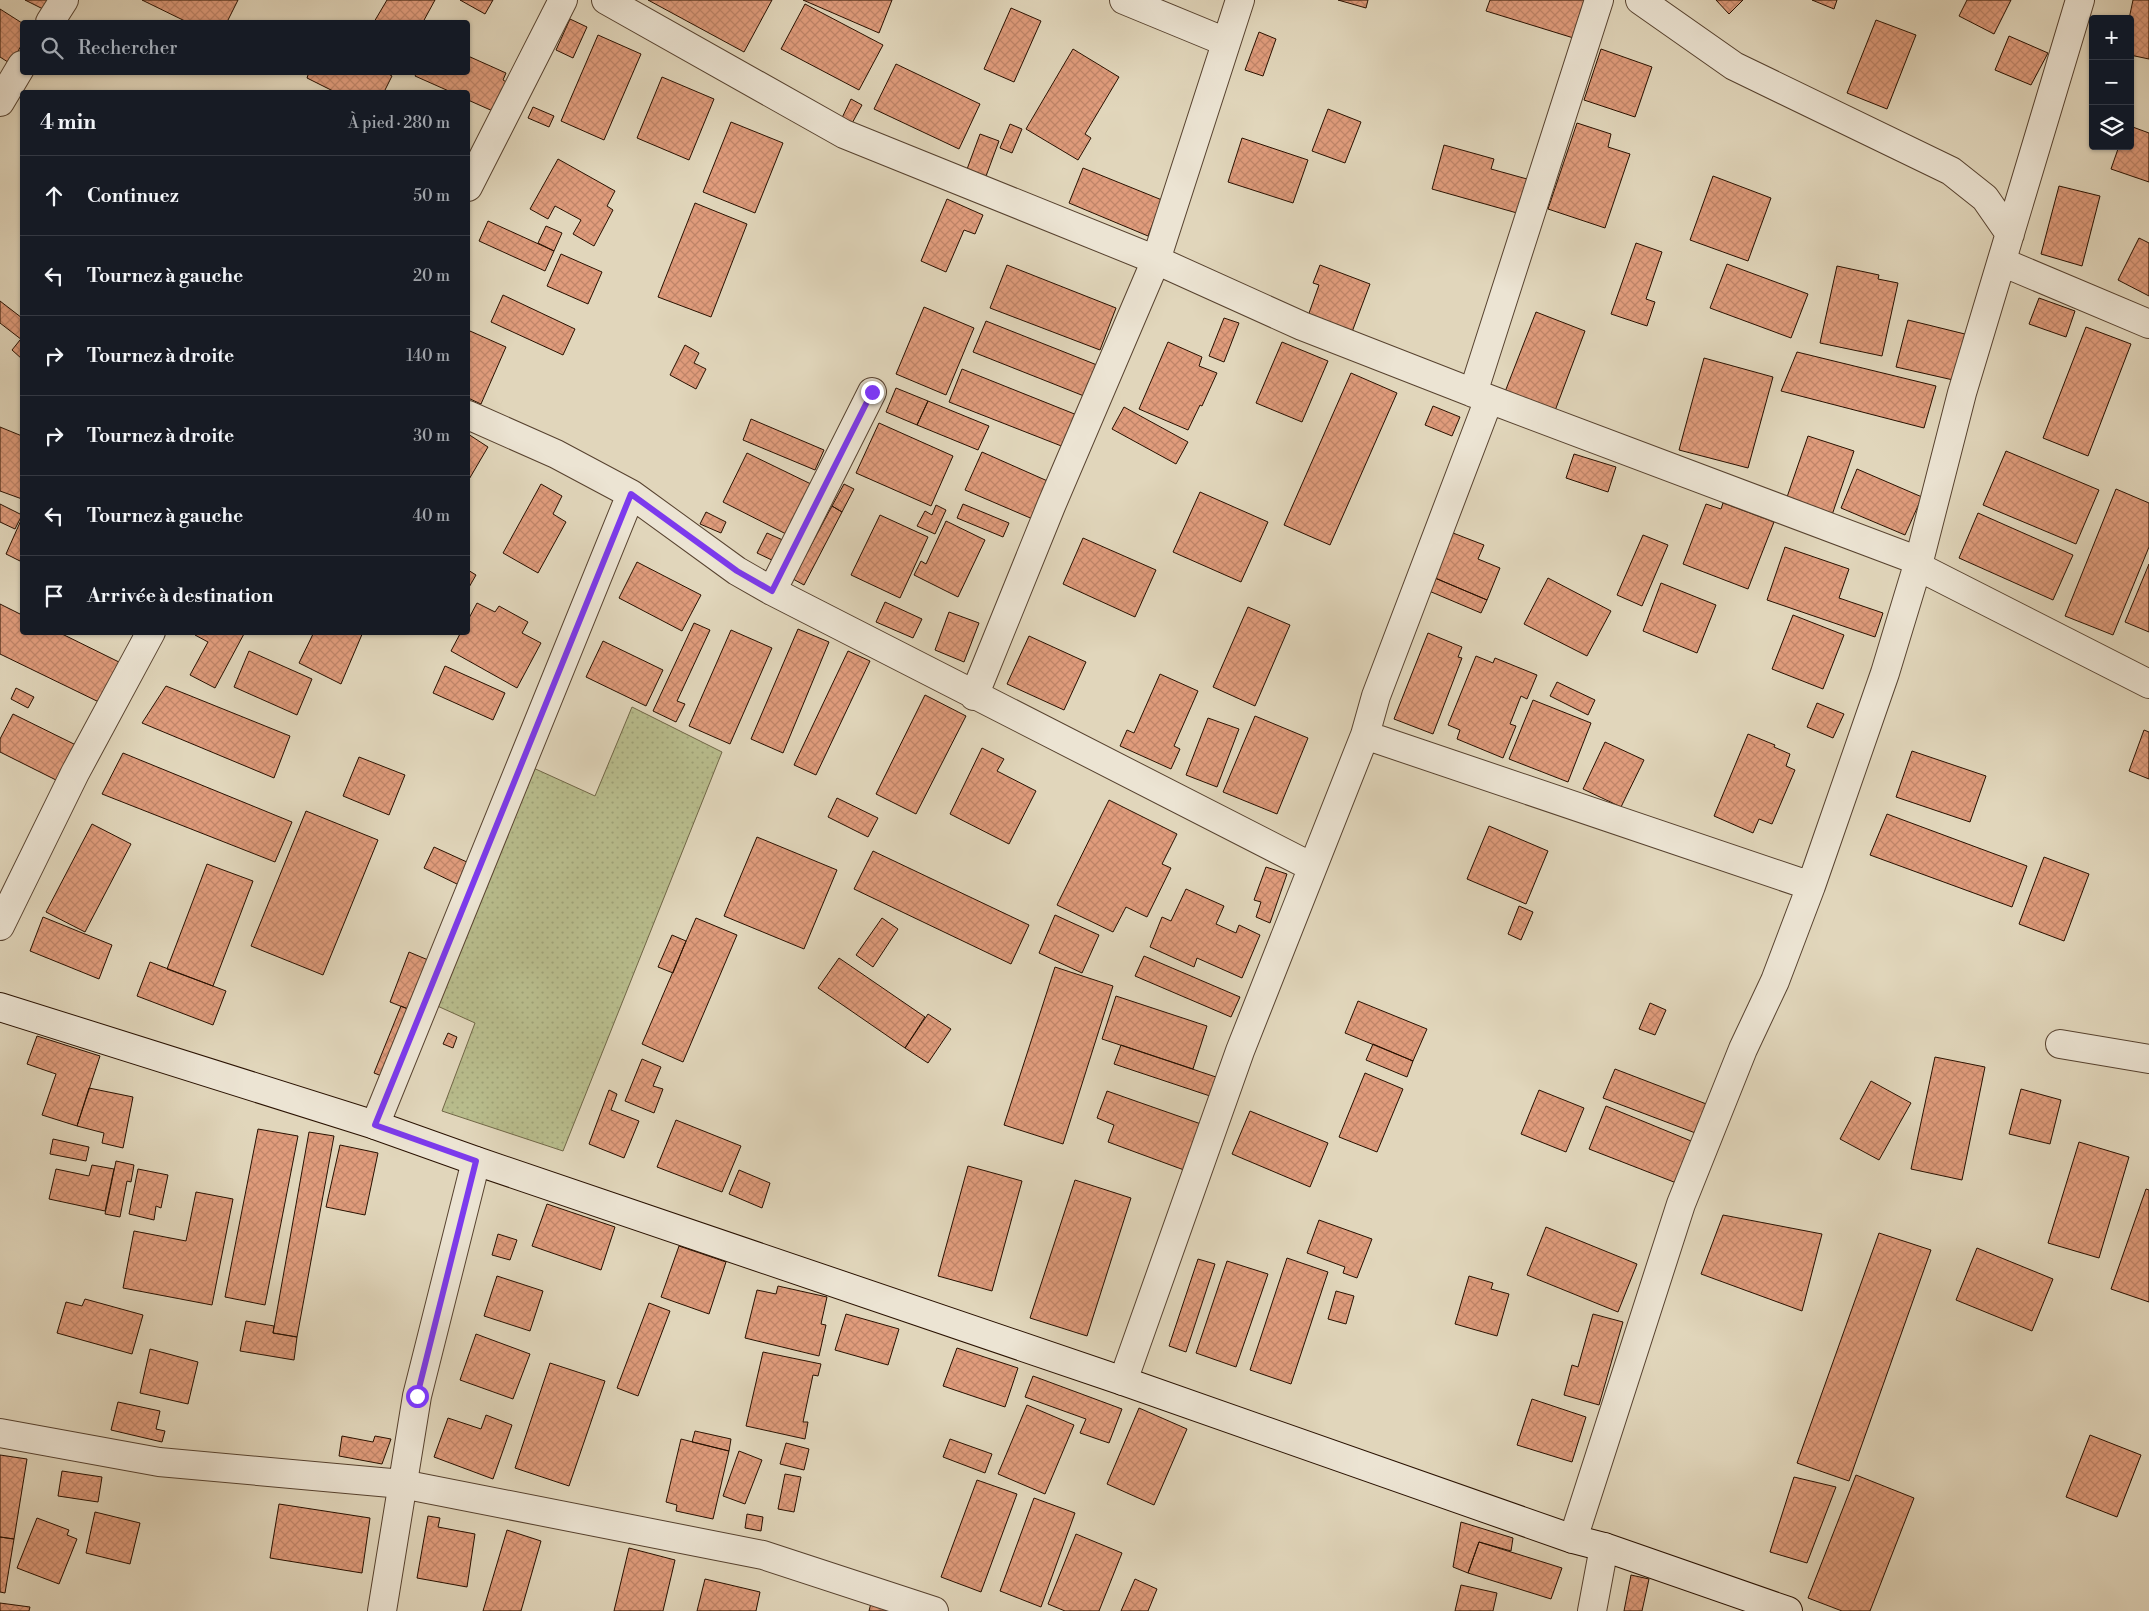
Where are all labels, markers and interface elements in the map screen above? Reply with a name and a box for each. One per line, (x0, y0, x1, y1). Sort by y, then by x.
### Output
map controls (2089, 15, 2134, 150)
button: + (2089, 15, 2134, 60)
search box (20, 20, 470, 75)
icon: search (38, 34, 66, 62)
text: Rechercher (78, 36, 177, 60)
button: − (2089, 60, 2134, 105)
button: layers (2089, 105, 2134, 150)
text: 4 min (40, 110, 96, 136)
text: À pied · 280 m (348, 113, 450, 133)
icon: ahead (40, 182, 68, 210)
text: Continuez (87, 184, 179, 208)
text: 50 m (413, 186, 450, 206)
icon: left (40, 262, 68, 290)
text: Tournez à gauche (87, 264, 243, 288)
text: 20 m (413, 266, 450, 286)
icon: right (40, 342, 68, 370)
text: Tournez à droite (87, 344, 234, 368)
text: 140 m (406, 346, 450, 366)
route end (861, 381, 884, 404)
icon: right (40, 422, 68, 450)
text: Tournez à droite (87, 424, 234, 448)
text: 30 m (413, 426, 450, 446)
icon: left (40, 502, 68, 530)
text: Tournez à gauche (87, 504, 243, 528)
text: 40 m (413, 506, 450, 526)
icon: arrive (40, 582, 68, 610)
text: Arrivée à destination (87, 584, 273, 608)
route start (406, 1385, 429, 1408)

